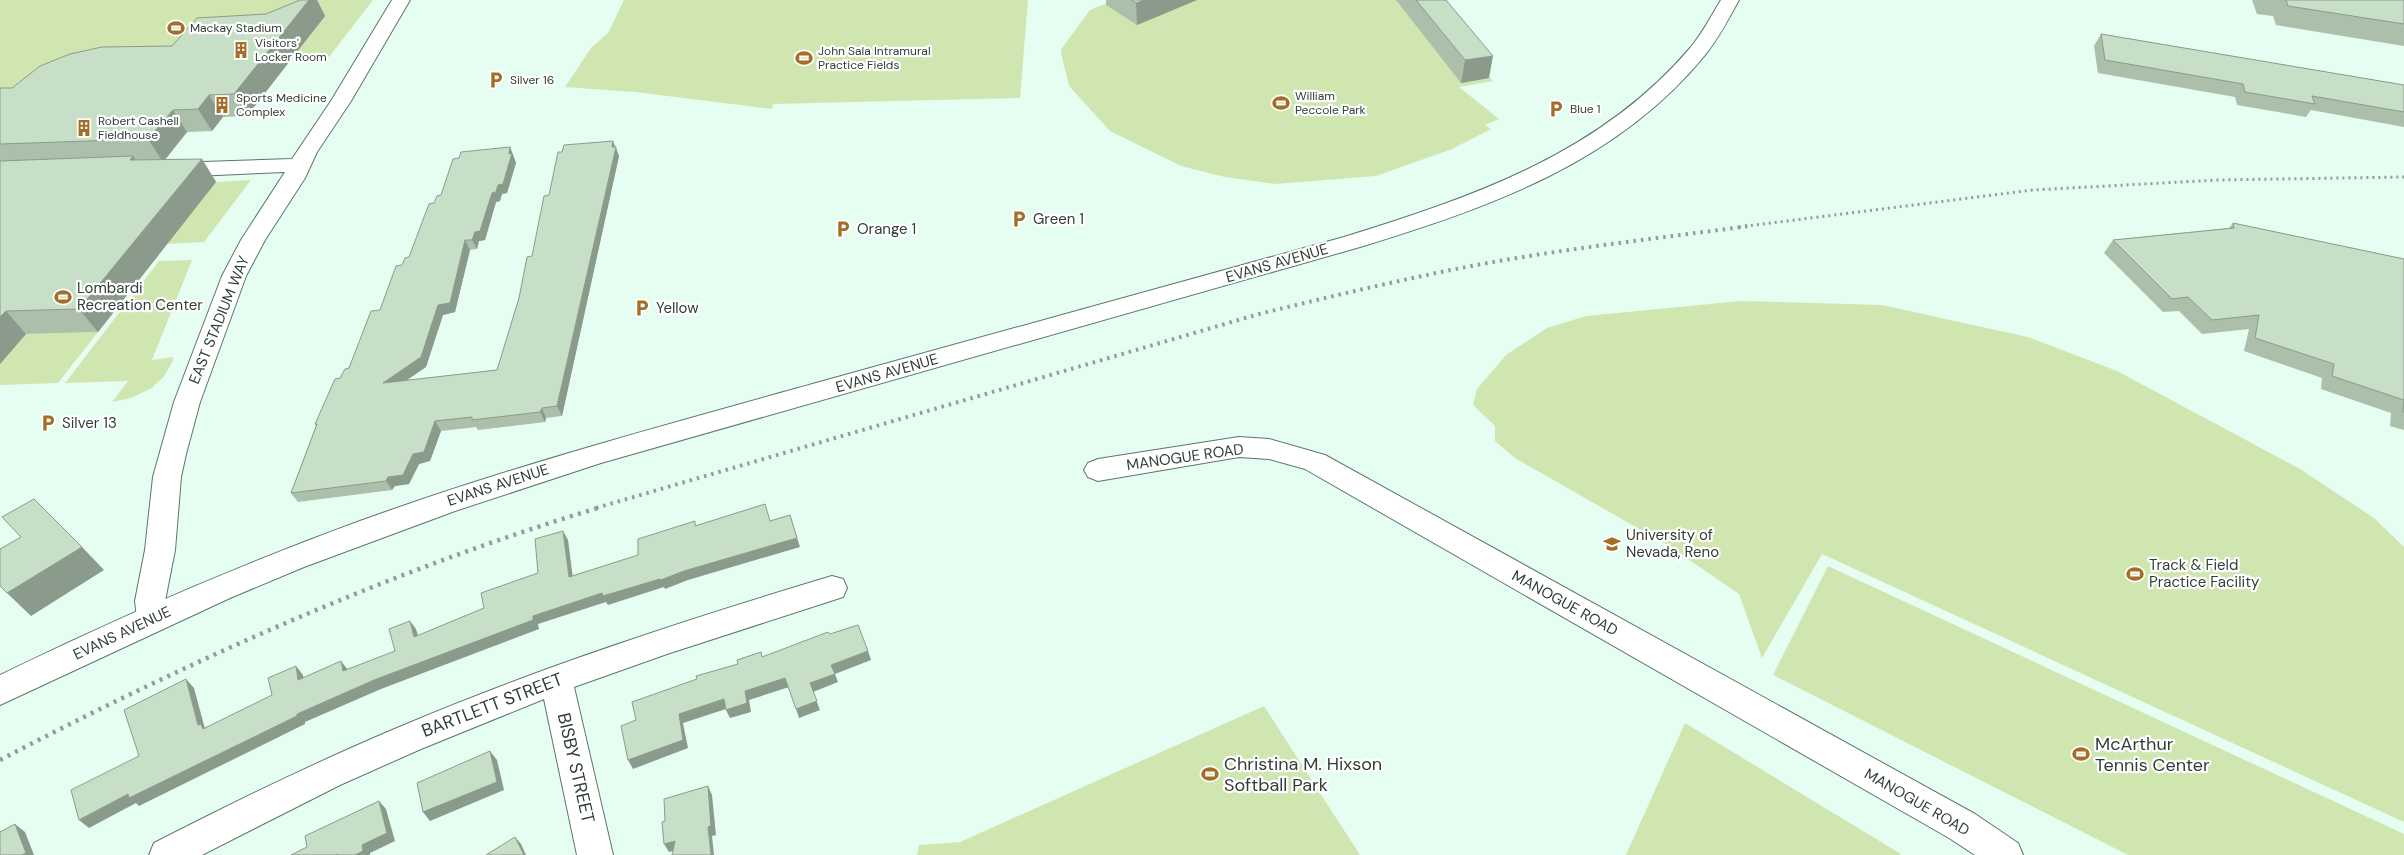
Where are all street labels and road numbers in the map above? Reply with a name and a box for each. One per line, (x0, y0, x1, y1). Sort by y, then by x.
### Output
street label: EVANS AVENUE (1223, 239, 1331, 287)
street label: EAST STADIUM WAY (184, 253, 254, 387)
street label: EVANS AVENUE (833, 349, 941, 397)
street label: MANOGUE ROAD (1125, 439, 1245, 475)
street label: EVANS AVENUE (445, 459, 551, 511)
street label: MANOGUE ROAD (1508, 566, 1622, 640)
street label: EVANS AVENUE (70, 602, 174, 664)
street label: BARTLETT STREET (418, 667, 566, 743)
street label: BISBY STREET (552, 711, 600, 825)
street label: MANOGUE ROAD (1861, 764, 1973, 840)

